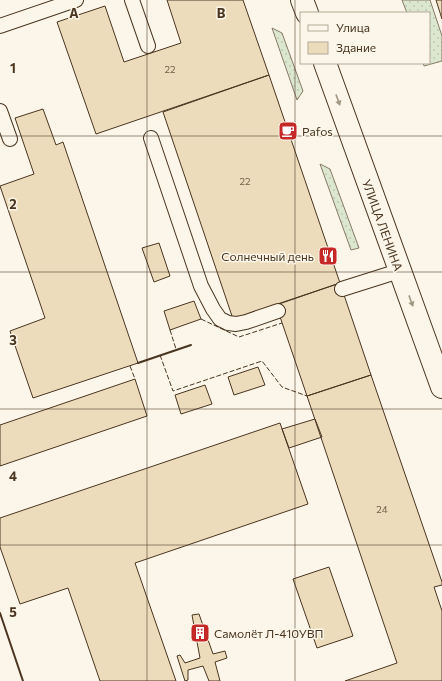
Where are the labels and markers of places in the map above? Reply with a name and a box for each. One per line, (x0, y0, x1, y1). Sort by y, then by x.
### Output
cafe icon: Pafos (277, 120, 299, 142)
place label: Pafos (302, 124, 333, 138)
restaurant icon: Солнечный день (317, 245, 339, 267)
place label: Солнечный день (221, 249, 314, 263)
building icon: Самолёт Л-410УВП (189, 622, 211, 644)
place label: Самолёт Л-410УВП (214, 626, 324, 640)

